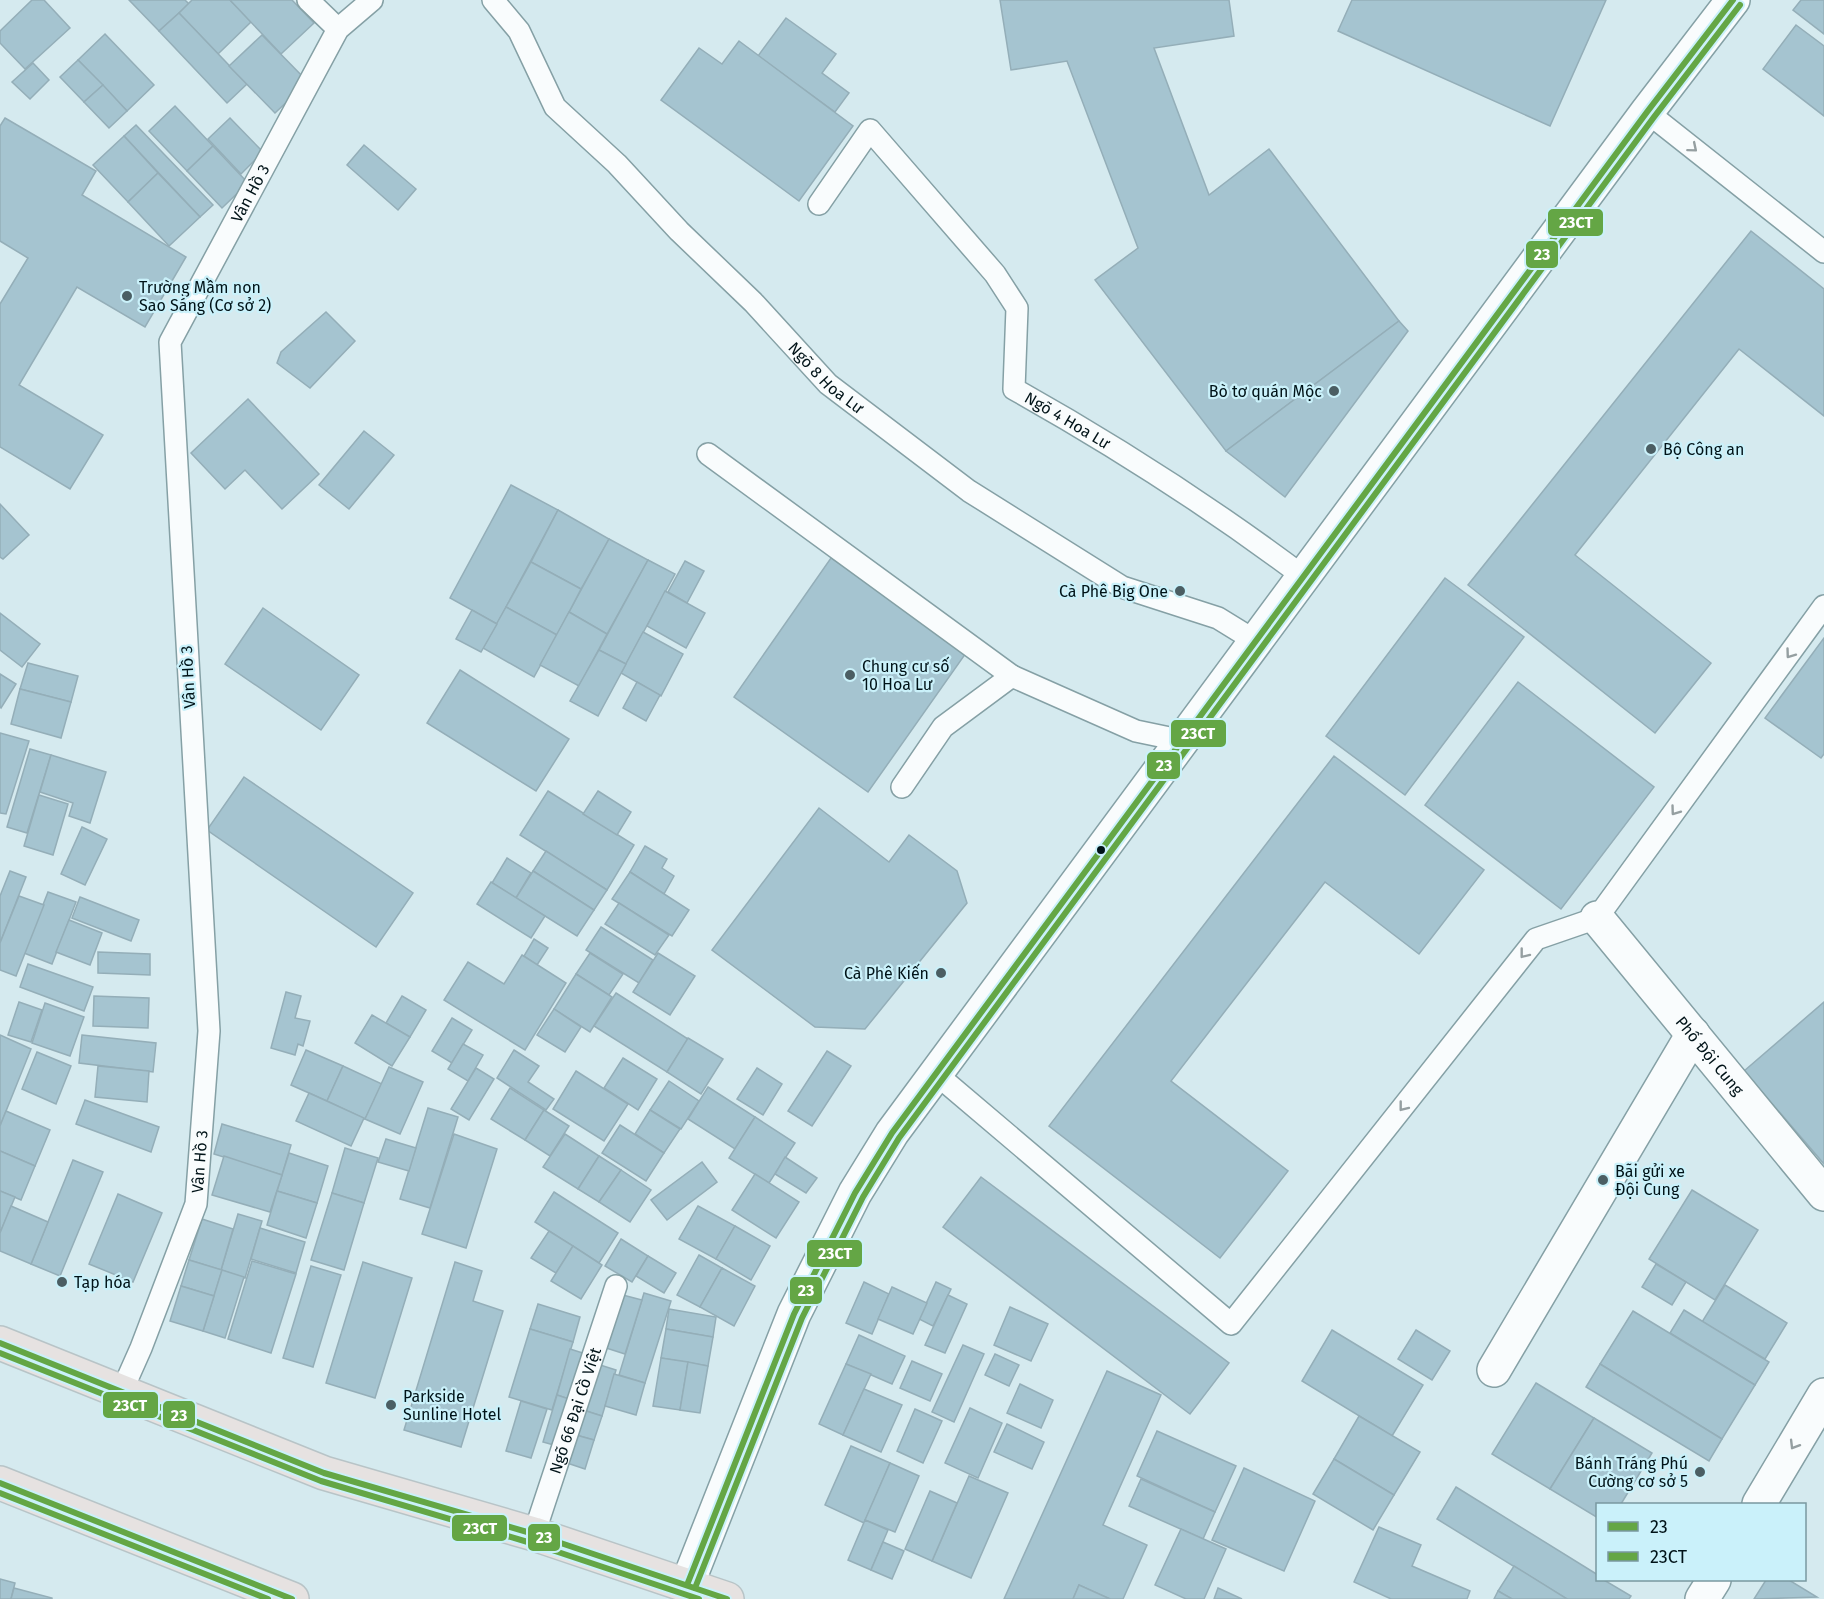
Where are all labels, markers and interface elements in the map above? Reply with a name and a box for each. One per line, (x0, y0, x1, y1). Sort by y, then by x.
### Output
one-way arrow (1686, 141, 1697, 152)
street label: Vân Hồ 3 (227, 161, 273, 225)
line badge: 23CT (1547, 208, 1604, 237)
text: 23CT (1559, 213, 1593, 232)
line badge: 23 (1525, 240, 1559, 269)
text: 23 (1534, 245, 1550, 264)
place label: Trường Mầm non Sao Sáng (Cơ sở 2) (139, 277, 271, 315)
marker: Trường Mầm non Sao Sáng (Cơ sở 2) (120, 289, 134, 303)
street label: Ngõ 8 Hoa Lư (785, 338, 868, 417)
place label: Bò tơ quán Mộc (1209, 382, 1322, 401)
marker: Bò tơ quán Mộc (1327, 384, 1341, 398)
street label: Ngõ 4 Hoa Lư (1021, 388, 1114, 453)
place label: Bộ Công an (1663, 440, 1744, 459)
marker: Bộ Công an (1644, 442, 1658, 456)
place label: Cà Phê Big One (1059, 582, 1168, 601)
marker: Cà Phê Big One (1173, 584, 1187, 598)
street label: Vân Hồ 3 (176, 645, 199, 709)
one-way arrow (1786, 647, 1797, 658)
place label: Chung cư số 10 Hoa Lư (862, 656, 950, 694)
marker: Chung cư số 10 Hoa Lư (843, 668, 857, 682)
line badge: 23CT (1170, 719, 1227, 748)
text: 23CT (1181, 724, 1215, 743)
line badge: 23 (1146, 751, 1181, 780)
text: 23 (1156, 756, 1172, 775)
one-way arrow (1671, 805, 1682, 816)
unlabelled marker (1095, 844, 1107, 856)
one-way arrow (1521, 947, 1532, 958)
place label: Cà Phê Kiến (844, 963, 929, 983)
marker: Cà Phê Kiến (934, 966, 948, 980)
street label: Phố Đội Cung (1672, 1012, 1748, 1099)
one-way arrow (1400, 1100, 1411, 1111)
street label: Vân Hồ 3 (187, 1129, 211, 1194)
place label: Bãi gửi xe Đội Cung (1615, 1162, 1685, 1199)
marker: Bãi gửi xe Đội Cung (1596, 1173, 1610, 1187)
line badge: 23CT (806, 1239, 863, 1268)
text: 23CT (818, 1244, 852, 1263)
place label: Tạp hóa (74, 1273, 131, 1292)
marker: Tạp hóa (55, 1275, 69, 1289)
line badge: 23 (789, 1276, 823, 1305)
text: 23 (798, 1281, 814, 1300)
street label: Ngõ 66 Đại Cồ Việt (545, 1345, 605, 1476)
place label: Parkside Sunline Hotel (403, 1387, 501, 1424)
line badge: 23CT (102, 1391, 159, 1419)
text: 23CT (113, 1396, 147, 1415)
marker: Parkside Sunline Hotel (384, 1398, 398, 1412)
line badge: 23 (162, 1400, 196, 1429)
text: 23 (171, 1406, 187, 1425)
one-way arrow (1790, 1439, 1801, 1449)
place label: Bánh Tráng Phú Cường cơ sở 5 (1575, 1454, 1688, 1491)
marker: Bánh Tráng Phú Cường cơ sở 5 (1693, 1465, 1707, 1479)
legend (1596, 1503, 1806, 1581)
line badge: 23CT (451, 1514, 508, 1542)
text: 23 (1650, 1516, 1668, 1538)
text: 23CT (463, 1519, 497, 1538)
line badge: 23 (527, 1523, 561, 1552)
text: 23 (536, 1528, 552, 1547)
text: 23CT (1650, 1546, 1688, 1568)

